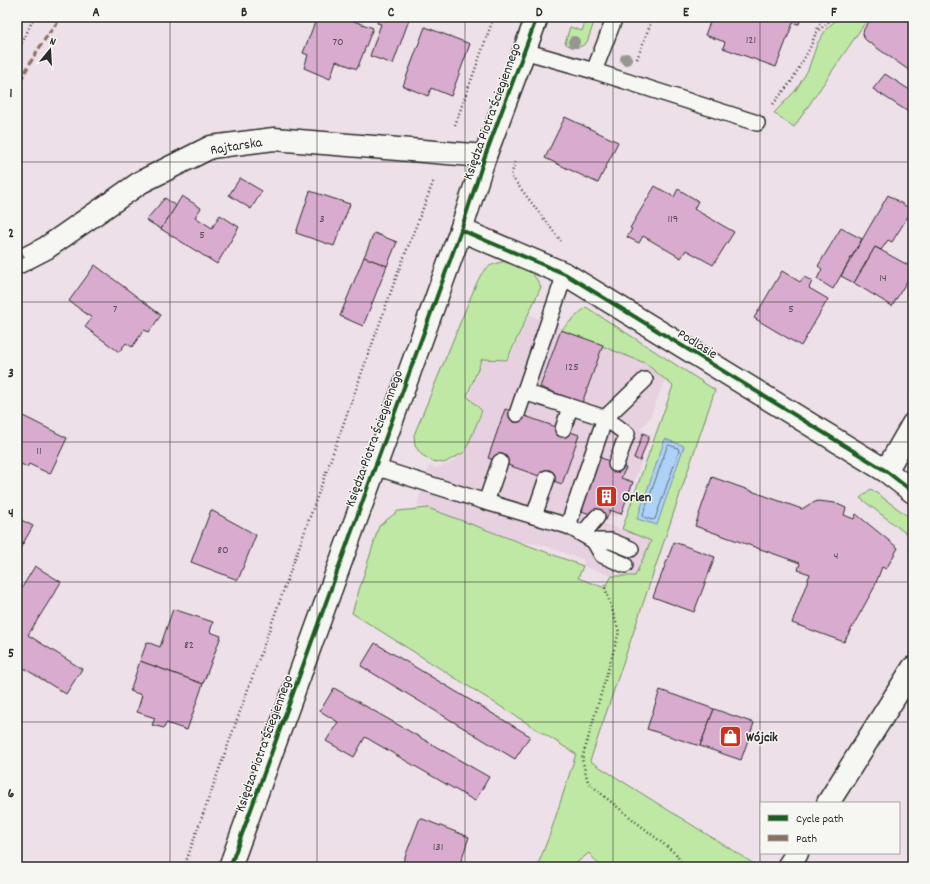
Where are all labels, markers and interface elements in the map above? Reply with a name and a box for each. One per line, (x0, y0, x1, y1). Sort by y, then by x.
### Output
text: A (92, 4, 100, 23)
text: B (241, 4, 247, 23)
text: C (388, 4, 395, 23)
text: D (536, 4, 543, 23)
text: E (683, 4, 690, 23)
text: F (831, 4, 837, 23)
north arrow (30, 30, 70, 70)
house number: 121 (746, 32, 756, 49)
text: N (47, 34, 58, 51)
house number: 70 (332, 34, 344, 51)
street label: Księdza Piotra Ściegiennego (459, 40, 527, 183)
text: 1 (10, 85, 13, 104)
street label: Rajtarska (209, 133, 264, 161)
house number: 3 (319, 211, 325, 228)
house number: 119 (668, 211, 678, 228)
text: 2 (8, 225, 14, 244)
house number: 5 (199, 227, 205, 244)
house number: 14 (879, 270, 887, 287)
house number: 7 (113, 301, 118, 318)
house number: 5 (788, 301, 794, 318)
street label: Podlasie (673, 325, 721, 365)
house number: 125 (565, 359, 579, 376)
text: 3 (8, 365, 14, 384)
street label: Księdza Piotra Ściegiennego (341, 367, 409, 510)
house number: 11 (36, 443, 42, 460)
building icon: Orlen (593, 483, 619, 509)
place label: Orlen (622, 488, 652, 508)
text: 4 (8, 505, 14, 524)
house number: 80 (217, 542, 229, 559)
house number: 4 (834, 548, 839, 565)
house number: 82 (184, 637, 194, 654)
text: 5 (8, 645, 14, 664)
street label: Księdza Piotra Ściegiennego (231, 672, 299, 815)
shop icon: Wójcik (718, 723, 744, 749)
place label: Wójcik (746, 728, 778, 748)
text: 6 (8, 785, 15, 804)
legend (760, 802, 900, 854)
text: Cycle path (796, 811, 844, 828)
text: Path (796, 831, 817, 848)
house number: 131 (433, 839, 443, 856)

